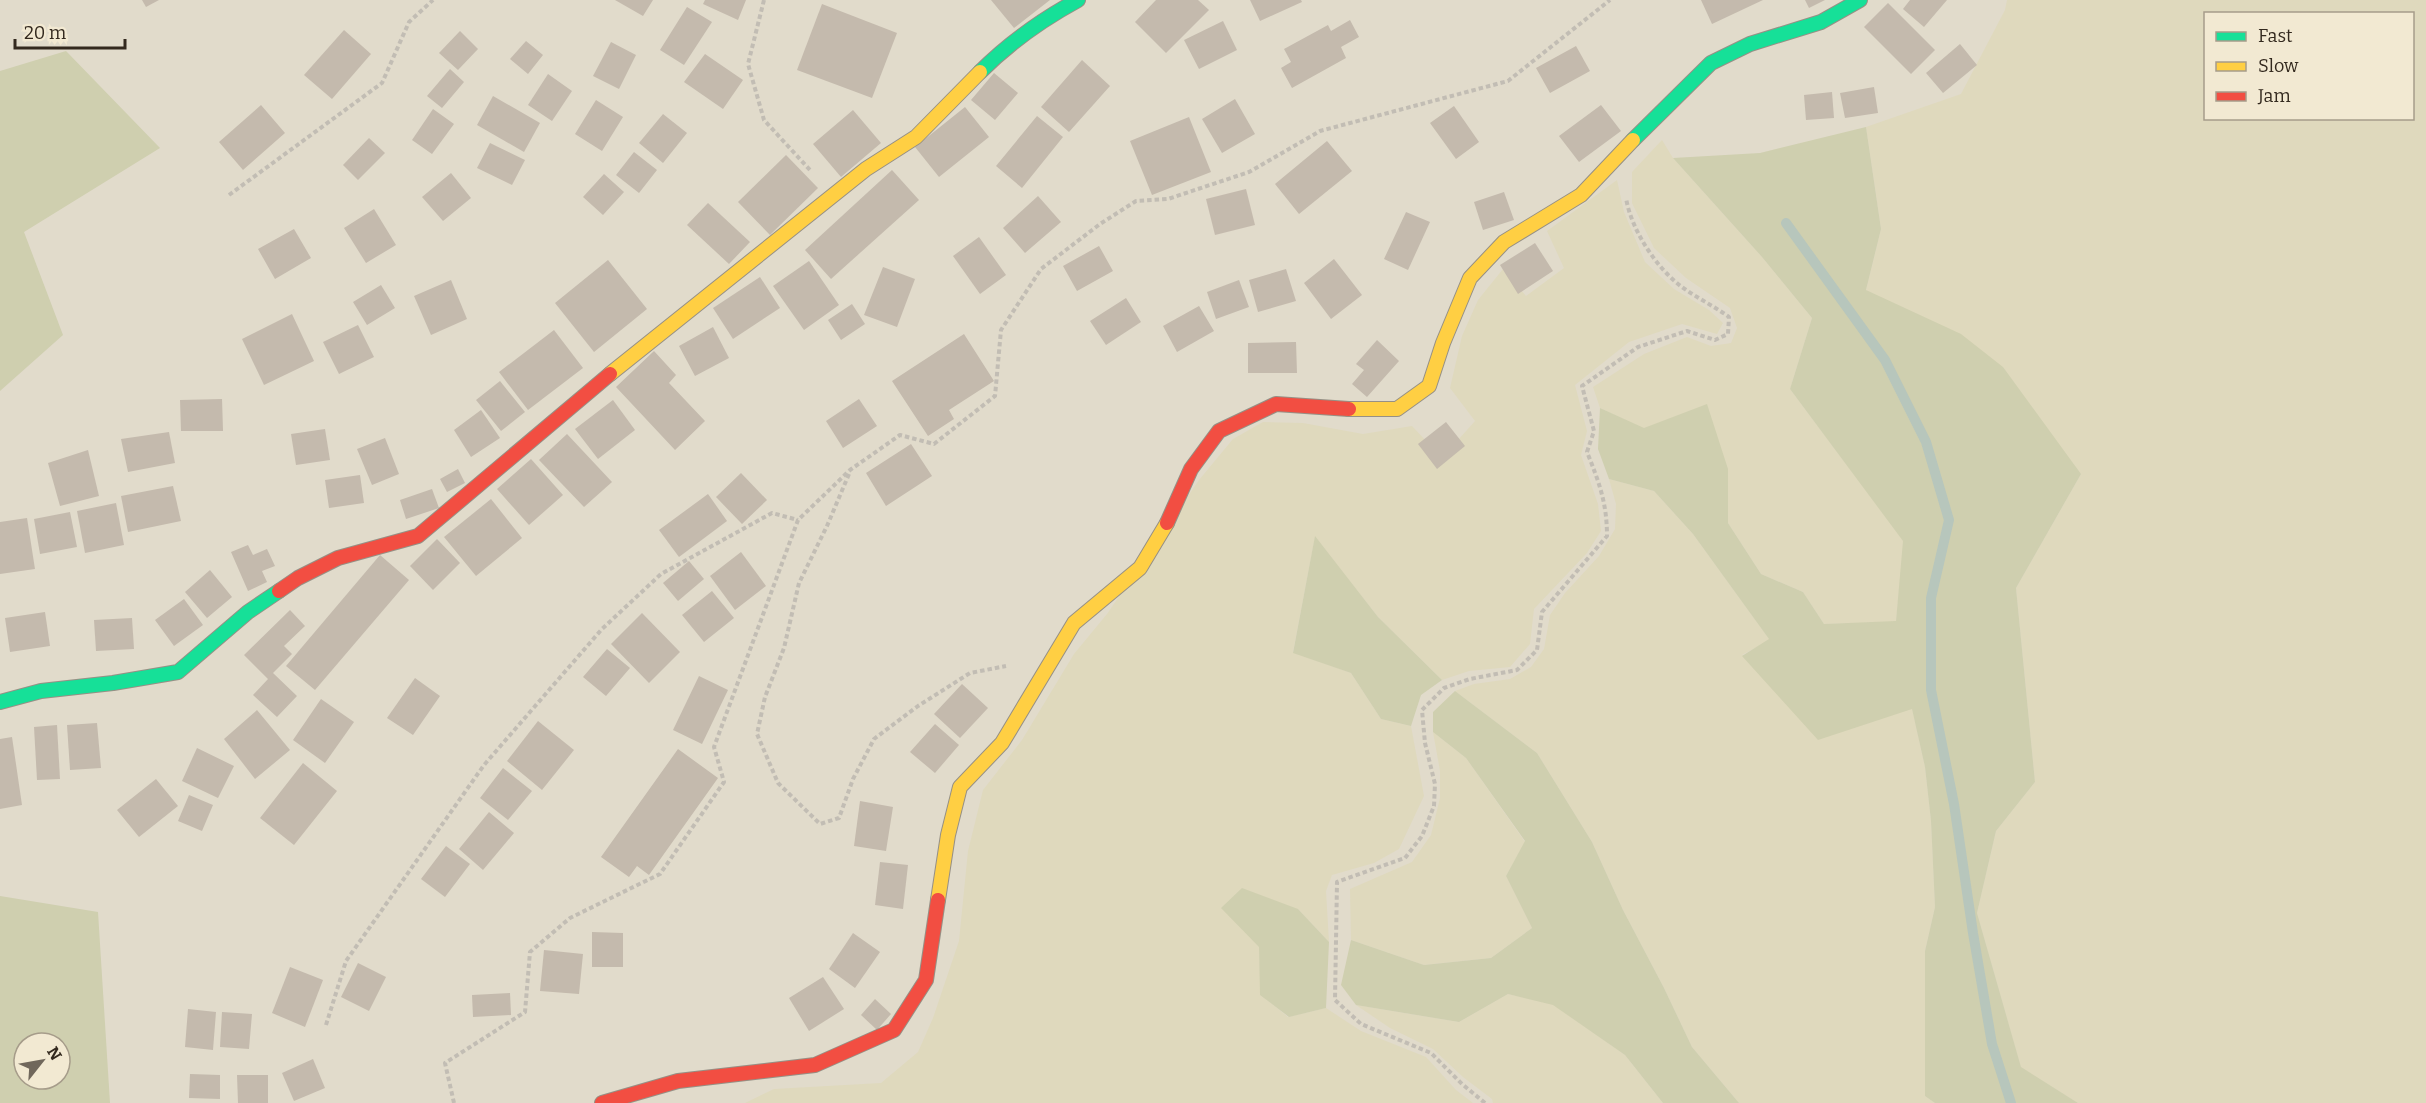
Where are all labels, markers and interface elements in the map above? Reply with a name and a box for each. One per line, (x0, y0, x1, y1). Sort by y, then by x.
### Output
scale bar (15, 12, 124, 50)
legend (2204, 12, 2414, 120)
text: 20 m (24, 22, 66, 44)
text: Fast (2258, 25, 2293, 47)
text: Slow (2258, 55, 2299, 77)
text: Jam (2257, 85, 2291, 107)
north arrow (12, 1031, 72, 1091)
text: N (43, 1043, 66, 1064)

